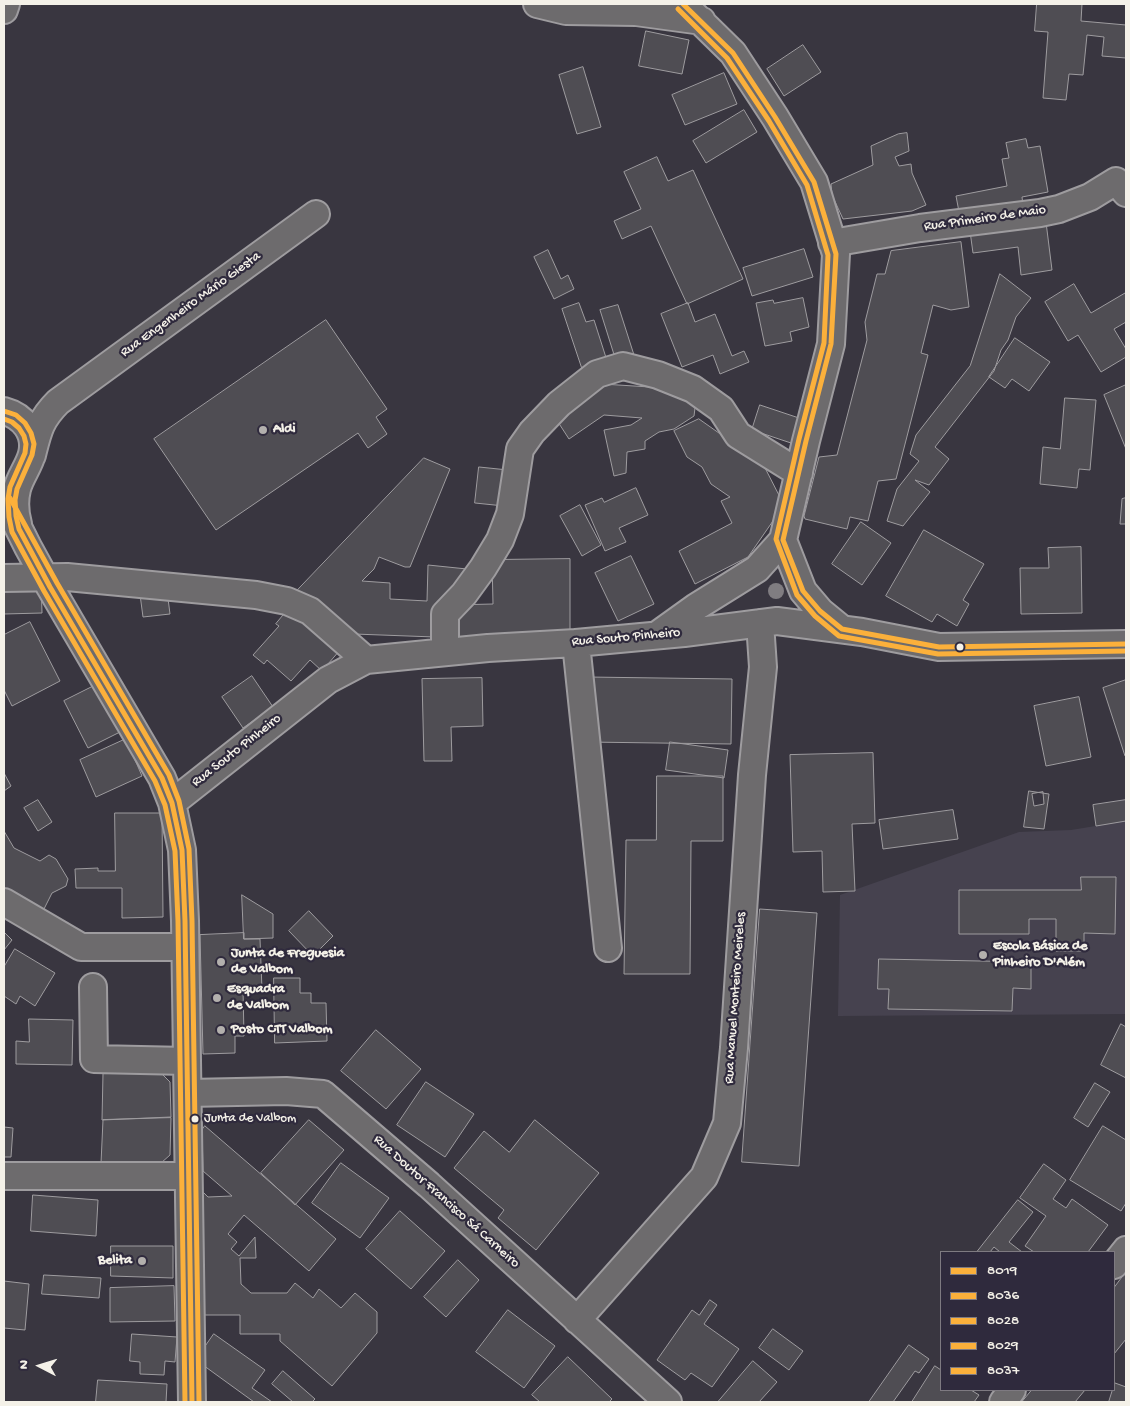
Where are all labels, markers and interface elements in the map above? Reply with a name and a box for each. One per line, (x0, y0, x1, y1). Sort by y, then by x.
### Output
street label: Rua Primeiro de Maio (923, 202, 1047, 236)
street label: Rua Engenheiro Mário Giesta (118, 248, 264, 362)
place label: Aldi (273, 422, 296, 438)
marker: Aldi (257, 424, 269, 436)
street label: Rua Souto Pinheiro (571, 625, 681, 651)
unlabelled marker (955, 642, 965, 652)
street label: Rua Souto Pinheiro (189, 711, 285, 791)
street label: Rua Manuel Monteiro Meireles (722, 912, 750, 1084)
place label: Escola Básica de Pinheiro D'Além (993, 939, 1087, 972)
place label: Junta de Freguesia de Valbom (231, 946, 344, 979)
marker: Escola Básica de Pinheiro D'Além (977, 949, 989, 961)
marker: Junta de Freguesia de Valbom (215, 956, 227, 968)
place label: Esquadra de Valbom (227, 982, 289, 1014)
marker: Esquadra de Valbom (211, 992, 223, 1004)
place label: Posto CTT Valbom (231, 1022, 332, 1038)
marker: Posto CTT Valbom (215, 1024, 227, 1036)
place label: Junta de Valbom (204, 1111, 296, 1127)
marker: Junta de Valbom (190, 1114, 200, 1124)
street label: Rua Doutor Francisco Sá Carneiro (369, 1132, 523, 1272)
legend (940, 1251, 1115, 1391)
place label: Belita (98, 1253, 132, 1269)
marker: Belita (136, 1255, 148, 1267)
text: 8019 (987, 1262, 1017, 1280)
text: 8036 (987, 1287, 1019, 1305)
text: 8028 (987, 1312, 1019, 1330)
text: 8029 (987, 1337, 1019, 1355)
north arrow (15, 1341, 65, 1391)
text: N (16, 1359, 33, 1370)
text: 8037 (987, 1362, 1019, 1380)

